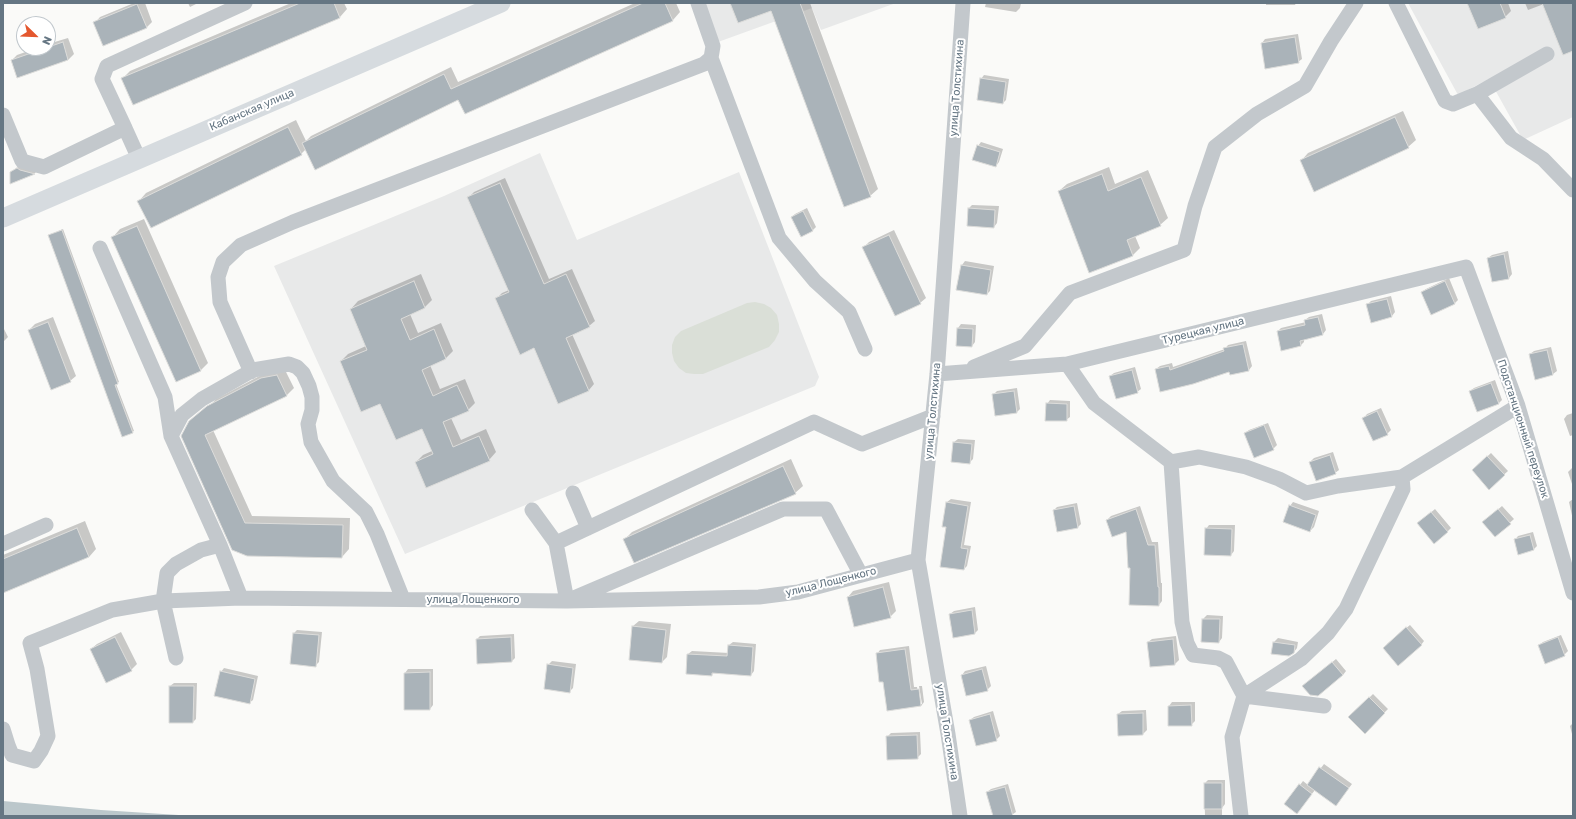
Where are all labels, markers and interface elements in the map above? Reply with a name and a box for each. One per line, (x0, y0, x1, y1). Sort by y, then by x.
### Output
north arrow (16, 16, 56, 56)
text: N (39, 34, 54, 47)
street label: улица Толстихина (947, 39, 967, 137)
street label: Кабанская улица (208, 86, 296, 134)
street label: Турецкая улица (1161, 314, 1245, 348)
street label: Подстанционный переулок (1494, 358, 1552, 500)
street label: улица Толстихина (922, 362, 944, 460)
street label: улица Лощенкого (784, 564, 878, 600)
street label: улица Лощенкого (426, 593, 520, 607)
street label: улица Толстихина (933, 683, 961, 781)

